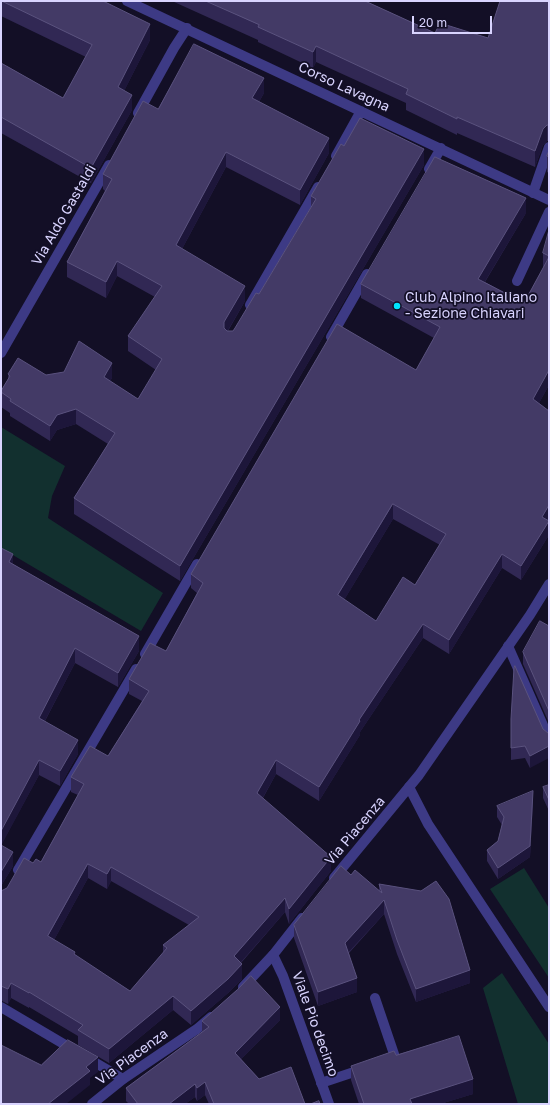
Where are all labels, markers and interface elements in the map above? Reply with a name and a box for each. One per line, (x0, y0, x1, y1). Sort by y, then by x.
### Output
scale bar (414, 8, 494, 34)
text: 20 m (419, 15, 447, 30)
street label: Corso Lavagna (296, 58, 392, 116)
street label: Via Aldo Gastaldi (28, 161, 100, 269)
place label: Club Alpino Italiano - Sezione Chiavari (405, 290, 537, 322)
marker: Club Alpino Italiano - Sezione Chiavari (392, 301, 402, 311)
street label: Via Piacenza (321, 793, 389, 869)
street label: Viale Pio decimo (288, 969, 342, 1079)
street label: Via Piacenza (93, 1025, 171, 1089)

